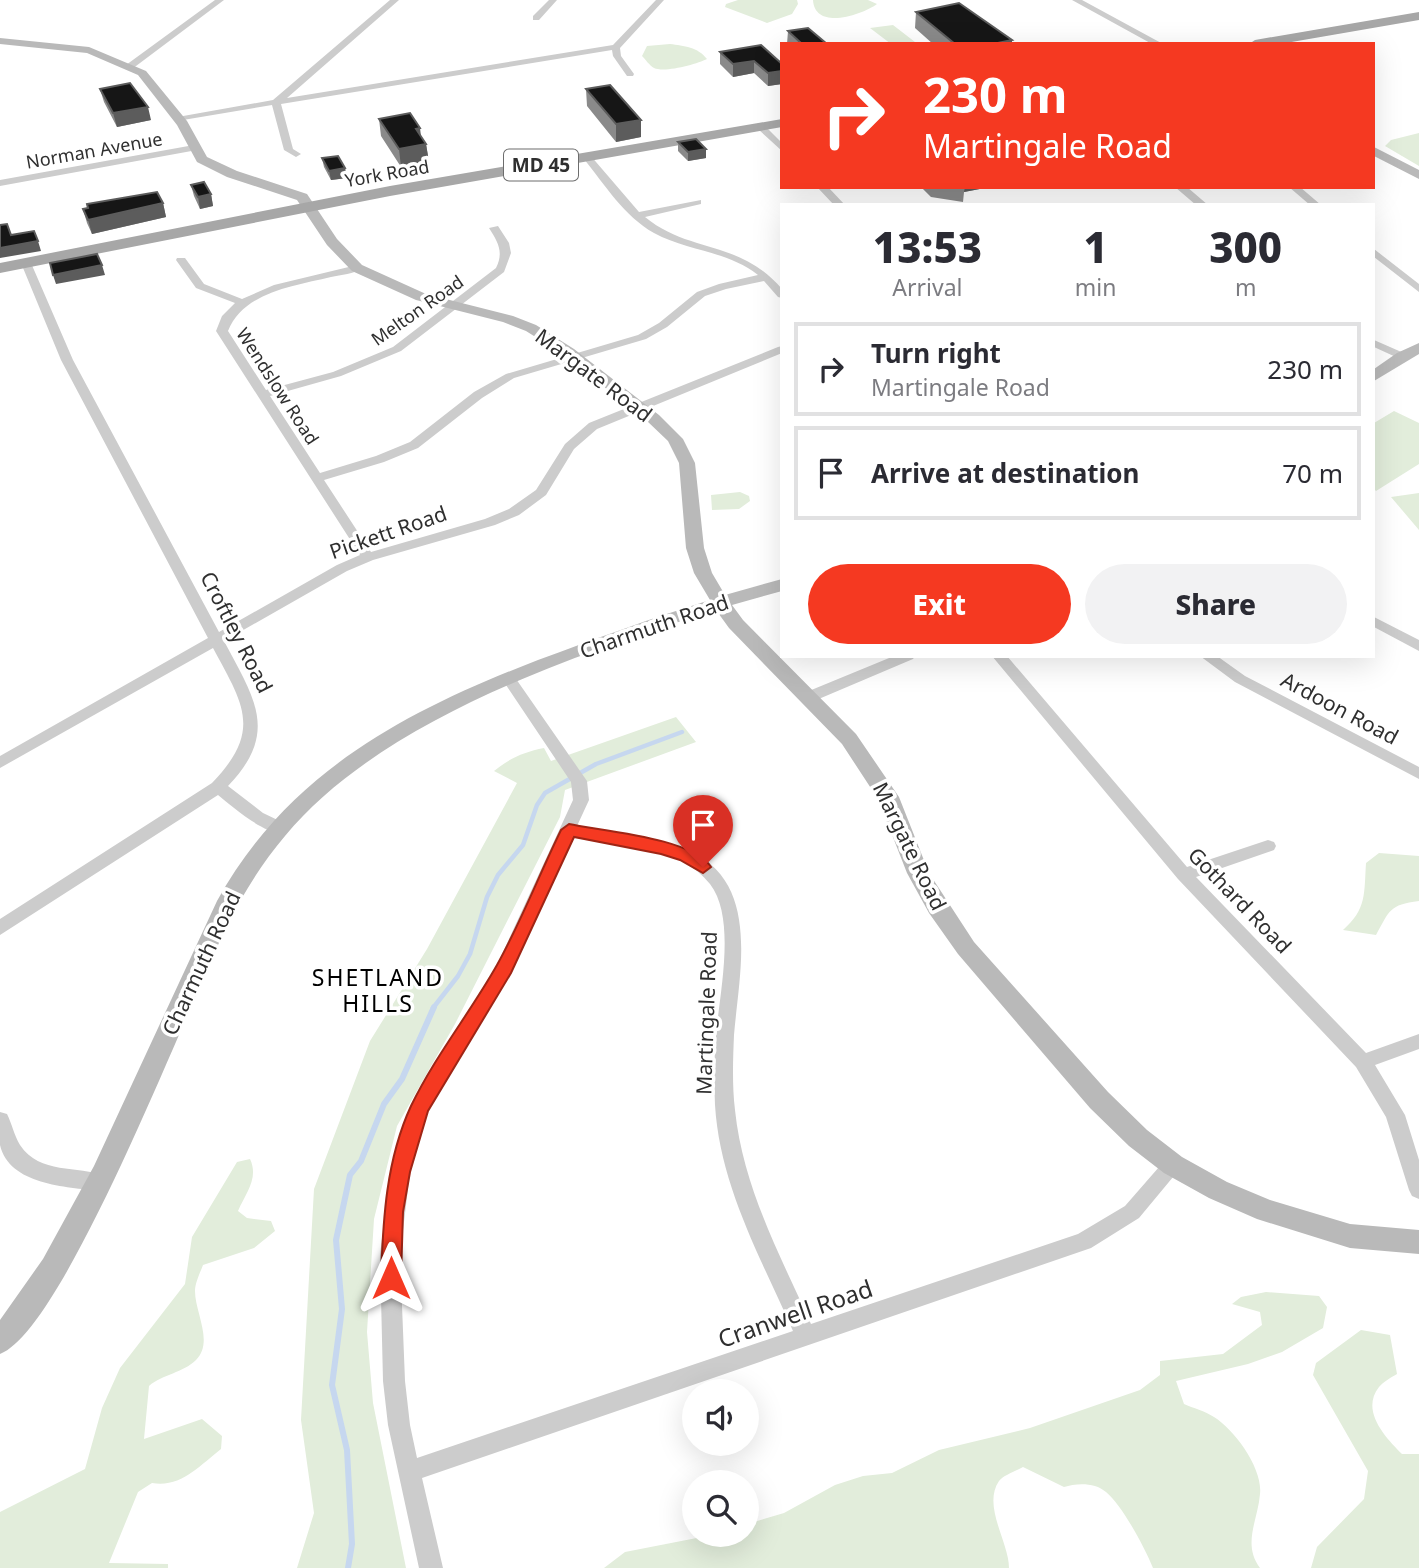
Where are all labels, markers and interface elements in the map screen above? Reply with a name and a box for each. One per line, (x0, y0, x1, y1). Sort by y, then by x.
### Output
text: 230 m (923, 61, 1068, 127)
icon: right (808, 70, 899, 161)
text: Martingale Road (923, 124, 1172, 167)
street label: Norman Avenue (24, 126, 164, 174)
road number: MD 45 (504, 150, 578, 181)
street label: York Road (343, 154, 431, 192)
text: 13:53 (873, 218, 982, 275)
text: 1 (1083, 218, 1108, 275)
text: 300 (1209, 218, 1282, 275)
street label: Melton Road (366, 269, 468, 351)
text: Arrival (892, 271, 962, 303)
text: min (1075, 271, 1116, 303)
text: m (1235, 271, 1256, 303)
street label: Margate Road (530, 322, 658, 428)
street label: Wendslow Road (231, 323, 325, 449)
text: Turn right (871, 335, 1001, 371)
icon: right (812, 350, 850, 388)
text: 230 m (1267, 351, 1343, 387)
text: Martingale Road (871, 371, 1050, 403)
icon: arrive (812, 454, 850, 492)
text: Arrive at destination (871, 455, 1140, 491)
text: 70 m (1282, 455, 1343, 491)
street label: Pickett Road (326, 499, 450, 565)
button: Exit (808, 564, 1071, 644)
button: Share (1085, 564, 1347, 644)
street label: Croftley Road (194, 567, 280, 697)
street label: Charmuth Road (576, 587, 732, 665)
street label: Ardoon Road (1277, 665, 1403, 751)
street label: Margate Road (867, 777, 953, 915)
pin (673, 795, 733, 867)
icon: arrive (684, 806, 722, 844)
street label: Gothard Road (1182, 841, 1298, 959)
street label: Charmuth Road (155, 886, 247, 1040)
street label: Martingale Road (689, 931, 723, 1095)
district label: SHETLAND HILLS (312, 961, 444, 1019)
position arrow (354, 1241, 428, 1315)
street label: Cranwell Road (713, 1271, 877, 1355)
map controls (682, 1379, 759, 1547)
button: sound (682, 1379, 759, 1456)
button: search (682, 1470, 759, 1547)

